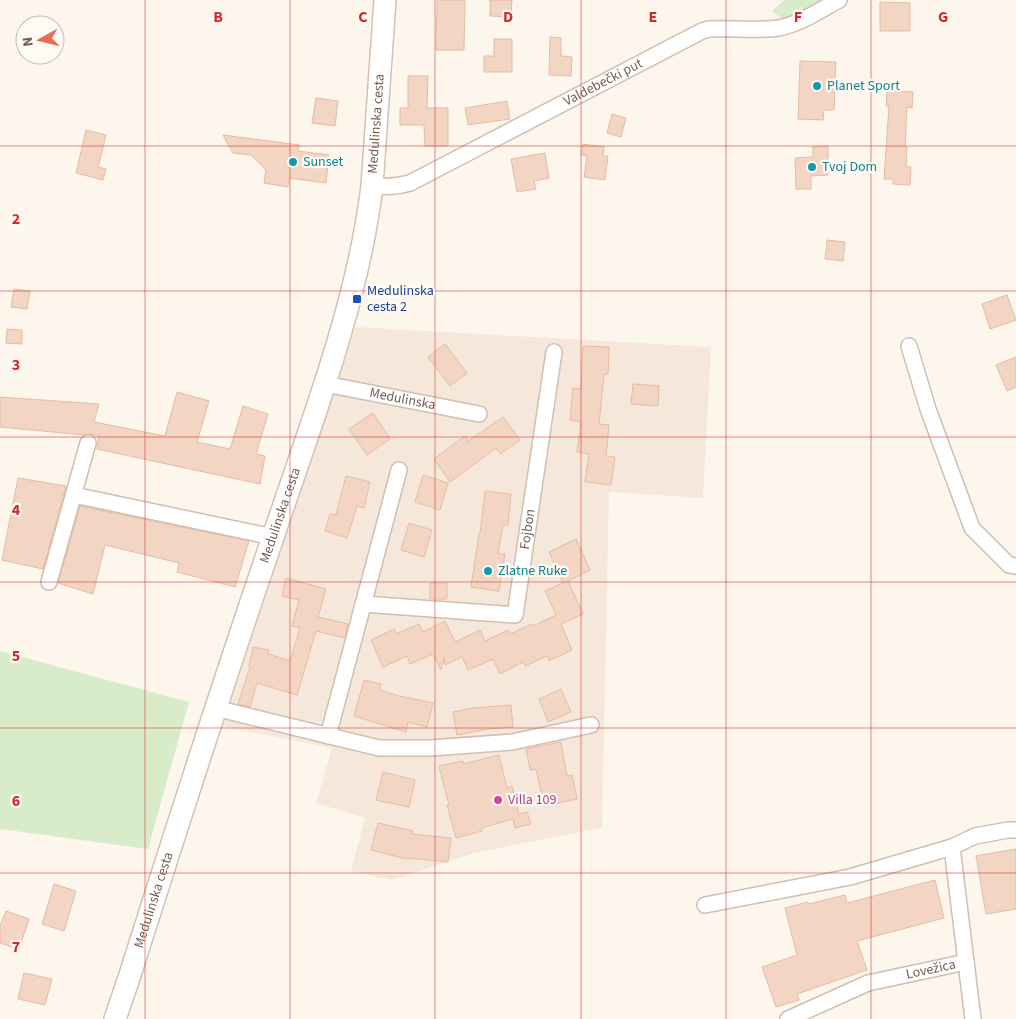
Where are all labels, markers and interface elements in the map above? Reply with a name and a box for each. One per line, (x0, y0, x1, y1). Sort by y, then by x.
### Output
text: B (213, 6, 223, 28)
text: C (358, 6, 368, 28)
text: D (503, 6, 513, 28)
text: E (649, 6, 657, 28)
text: F (794, 6, 802, 28)
text: G (938, 6, 948, 28)
north arrow (15, 15, 65, 65)
text: N (18, 36, 39, 48)
street label: Valdebečki put (560, 53, 646, 111)
street label: Medulinska cesta (363, 73, 390, 174)
place label: Planet Sport (827, 76, 900, 96)
marker: Planet Sport (811, 80, 823, 92)
place label: Sunset (303, 152, 343, 172)
marker: Sunset (287, 156, 299, 168)
place label: Tvoj Dom (822, 157, 877, 177)
marker: Tvoj Dom (806, 161, 818, 173)
text: 2 (12, 208, 20, 230)
place label: Medulinska cesta 2 (367, 281, 434, 317)
marker: Medulinska cesta 2 (351, 293, 363, 305)
text: 3 (12, 354, 20, 376)
street label: Medulinska (368, 383, 437, 415)
street label: Medulinska cesta (255, 465, 306, 566)
text: 4 (12, 499, 21, 521)
street label: Fojbon (515, 508, 541, 551)
place label: Zlatne Ruke (498, 561, 567, 581)
marker: Zlatne Ruke (482, 565, 494, 577)
text: 5 (12, 645, 20, 667)
text: 6 (12, 790, 20, 812)
place label: Villa 109 (508, 790, 557, 810)
marker: Villa 109 (492, 794, 504, 806)
street label: Medulinska cesta (129, 849, 179, 951)
text: 7 (12, 936, 20, 958)
street label: Lovežica (904, 954, 958, 985)

